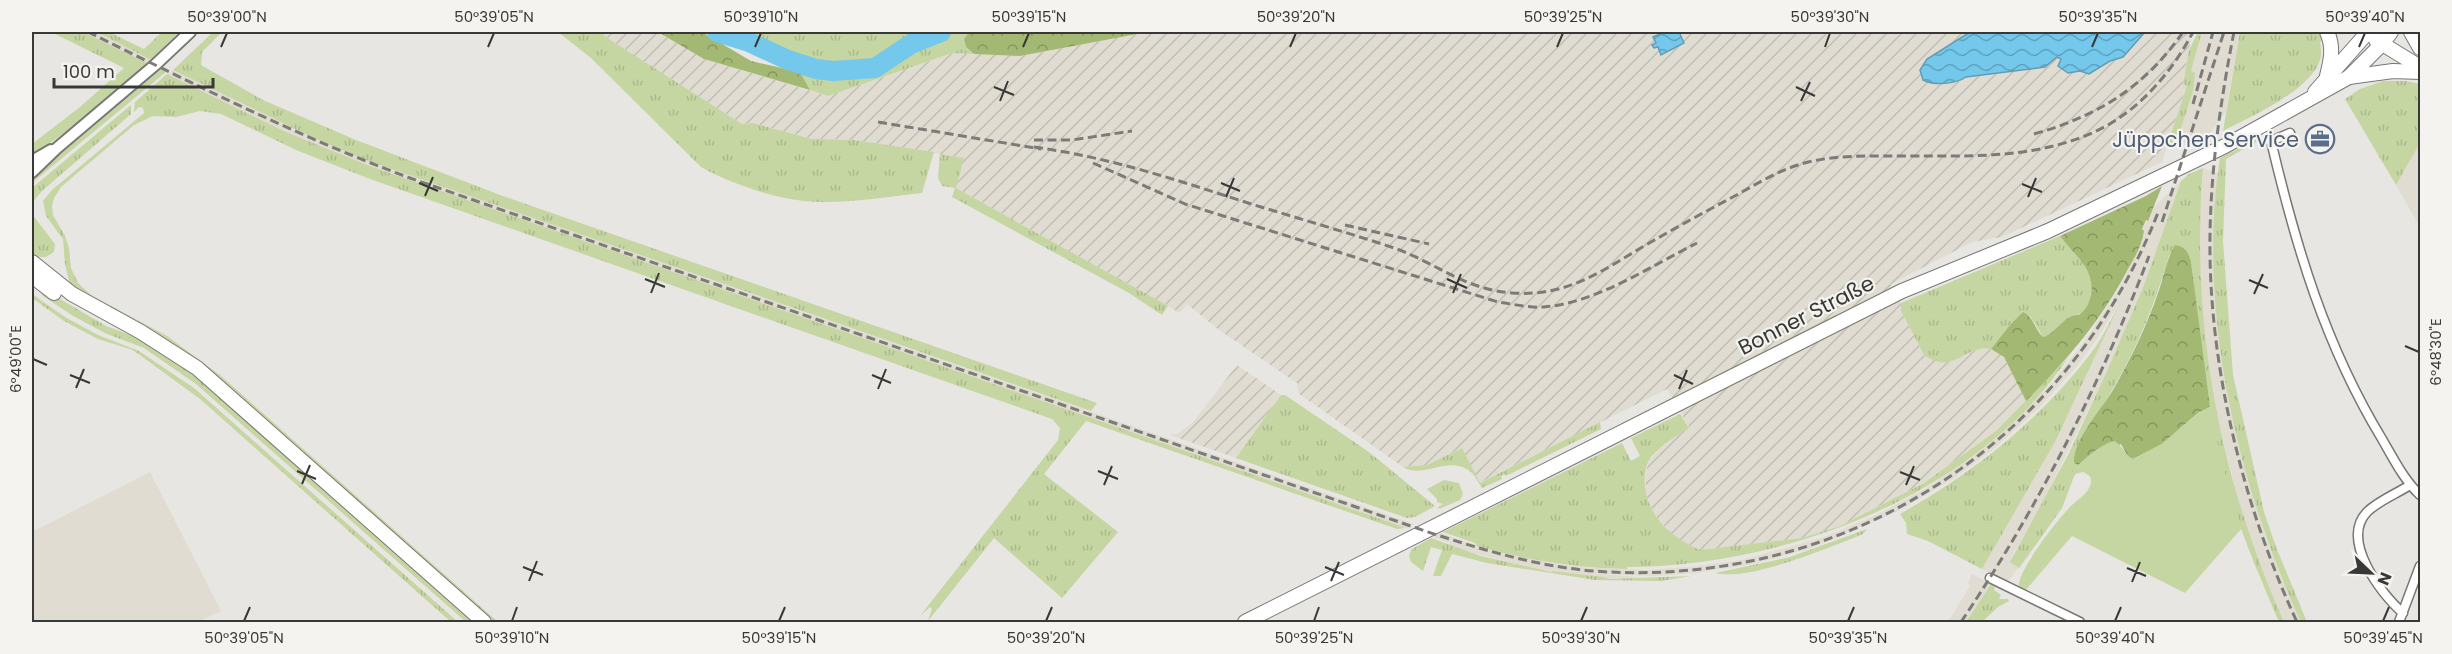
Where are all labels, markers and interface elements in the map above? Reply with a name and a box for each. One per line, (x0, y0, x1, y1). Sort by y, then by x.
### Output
text: 50°39'00"N (187, 6, 267, 27)
text: 50°39'05"N (454, 6, 534, 27)
text: 50°39'10"N (724, 6, 798, 27)
text: 50°39'15"N (992, 6, 1066, 27)
text: 50°39'20"N (1257, 6, 1335, 27)
text: 50°39'25"N (1524, 6, 1602, 27)
text: 50°39'30"N (1791, 6, 1869, 27)
text: 50°39'35"N (2059, 6, 2137, 27)
text: 50°39'40"N (2325, 6, 2405, 27)
scale bar (54, 51, 213, 89)
text: 100 m (63, 59, 115, 84)
office icon: Jüppchen Service (2304, 123, 2336, 155)
place label: Jüppchen Service (2112, 125, 2299, 154)
street label: Bonner Straße (1733, 268, 1879, 362)
text: 6°48'30"E (2425, 318, 2446, 386)
text: 6°49'00"E (5, 325, 26, 393)
north arrow (2341, 543, 2401, 603)
text: N (2371, 569, 2397, 589)
text: 50°39'05"N (204, 627, 284, 648)
text: 50°39'10"N (475, 627, 549, 648)
text: 50°39'15"N (742, 627, 816, 648)
text: 50°39'20"N (1007, 627, 1085, 648)
text: 50°39'25"N (1275, 627, 1353, 648)
text: 50°39'30"N (1542, 627, 1620, 648)
text: 50°39'35"N (1809, 627, 1887, 648)
text: 50°39'40"N (2075, 627, 2155, 648)
text: 50°39'45"N (2343, 627, 2423, 648)

